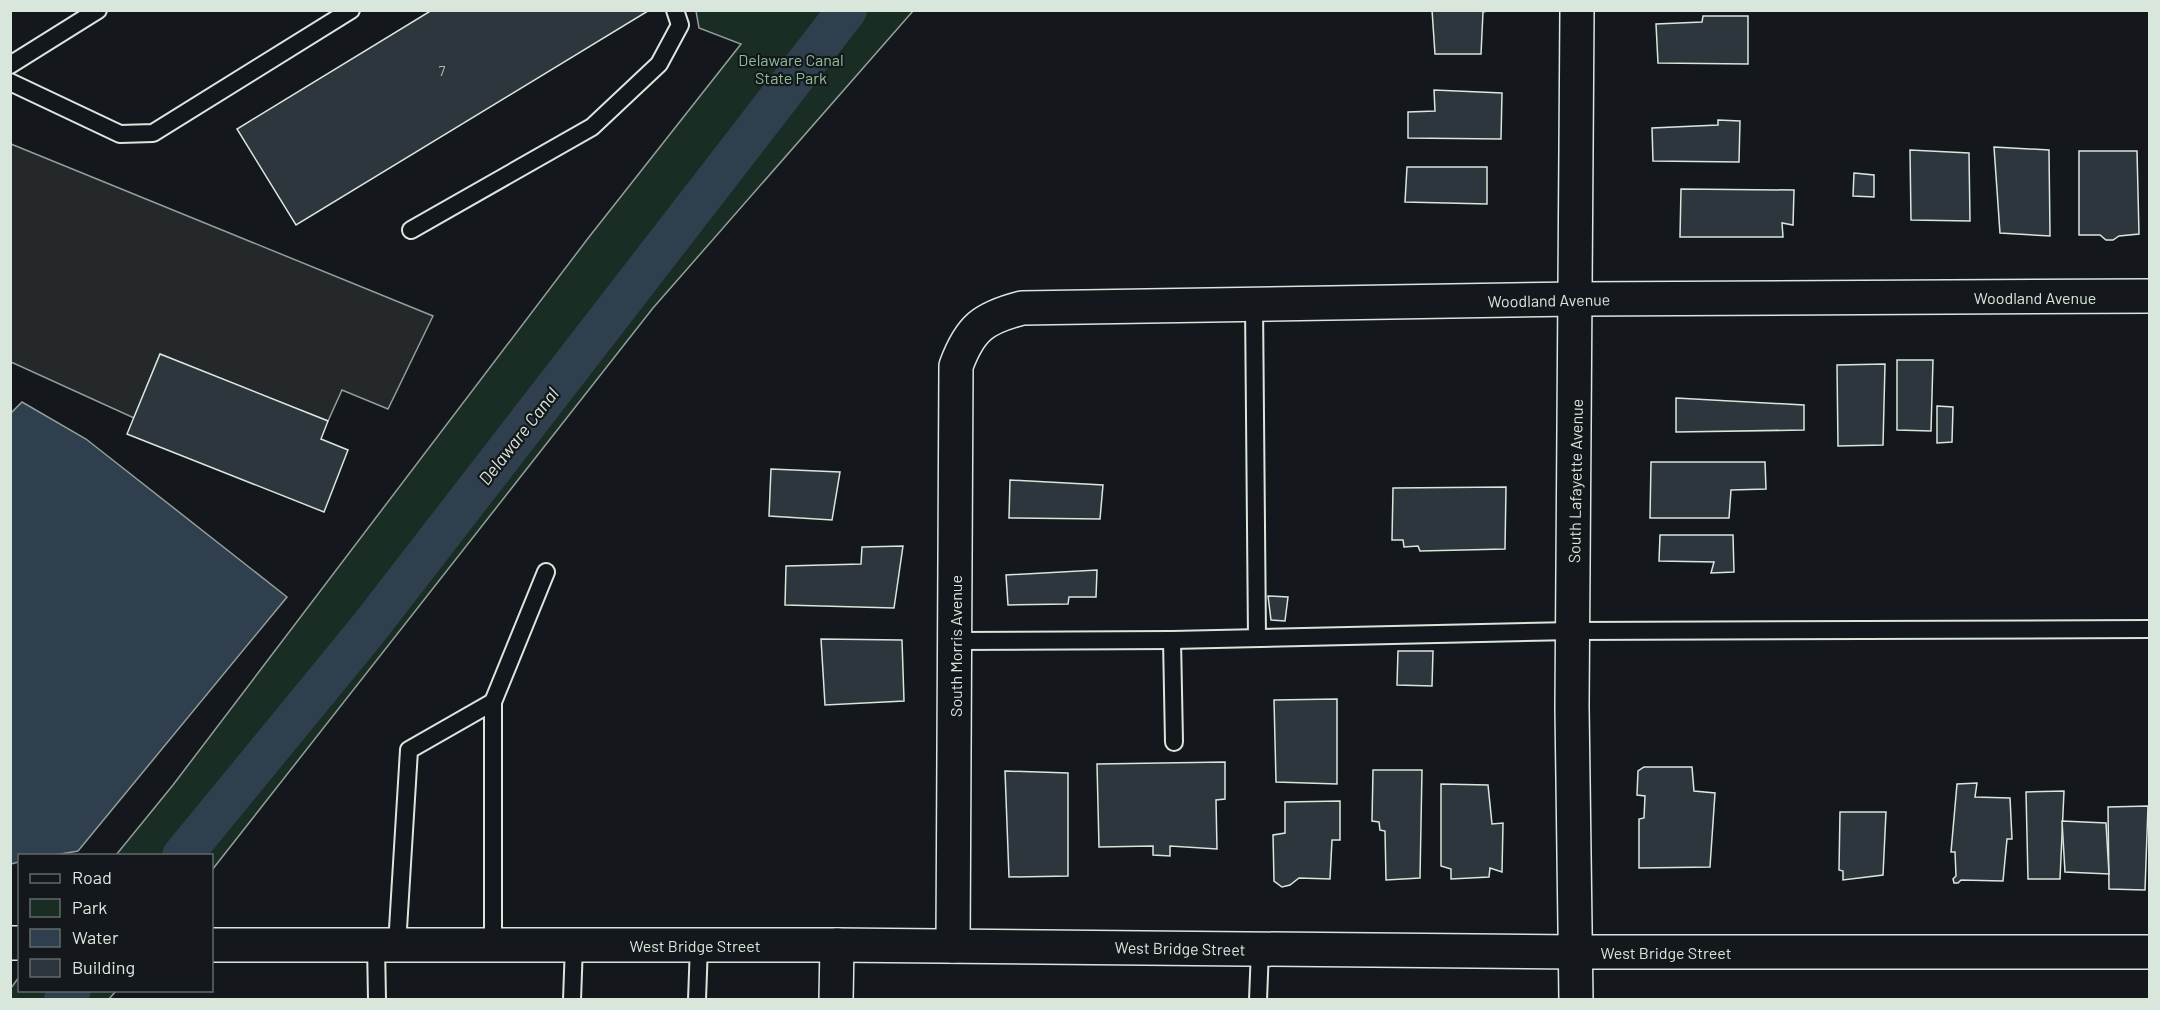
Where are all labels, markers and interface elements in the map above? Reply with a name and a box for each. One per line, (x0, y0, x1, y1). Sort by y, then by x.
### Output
park label: Delaware Canal State Park (738, 50, 844, 87)
house number: 7 (439, 62, 446, 79)
street label: Woodland Avenue (1974, 288, 2096, 307)
street label: Woodland Avenue (1488, 289, 1610, 311)
water label: Delaware Canal (473, 383, 563, 489)
street label: South Lafayette Avenue (1564, 399, 1586, 563)
street label: South Morris Avenue (946, 575, 965, 717)
legend (18, 854, 213, 992)
text: Road (72, 866, 112, 888)
text: Park (72, 896, 107, 918)
text: Water (72, 926, 119, 948)
street label: West Bridge Street (630, 936, 761, 955)
street label: West Bridge Street (1114, 937, 1246, 959)
street label: West Bridge Street (1601, 943, 1732, 962)
text: Building (72, 956, 135, 978)

